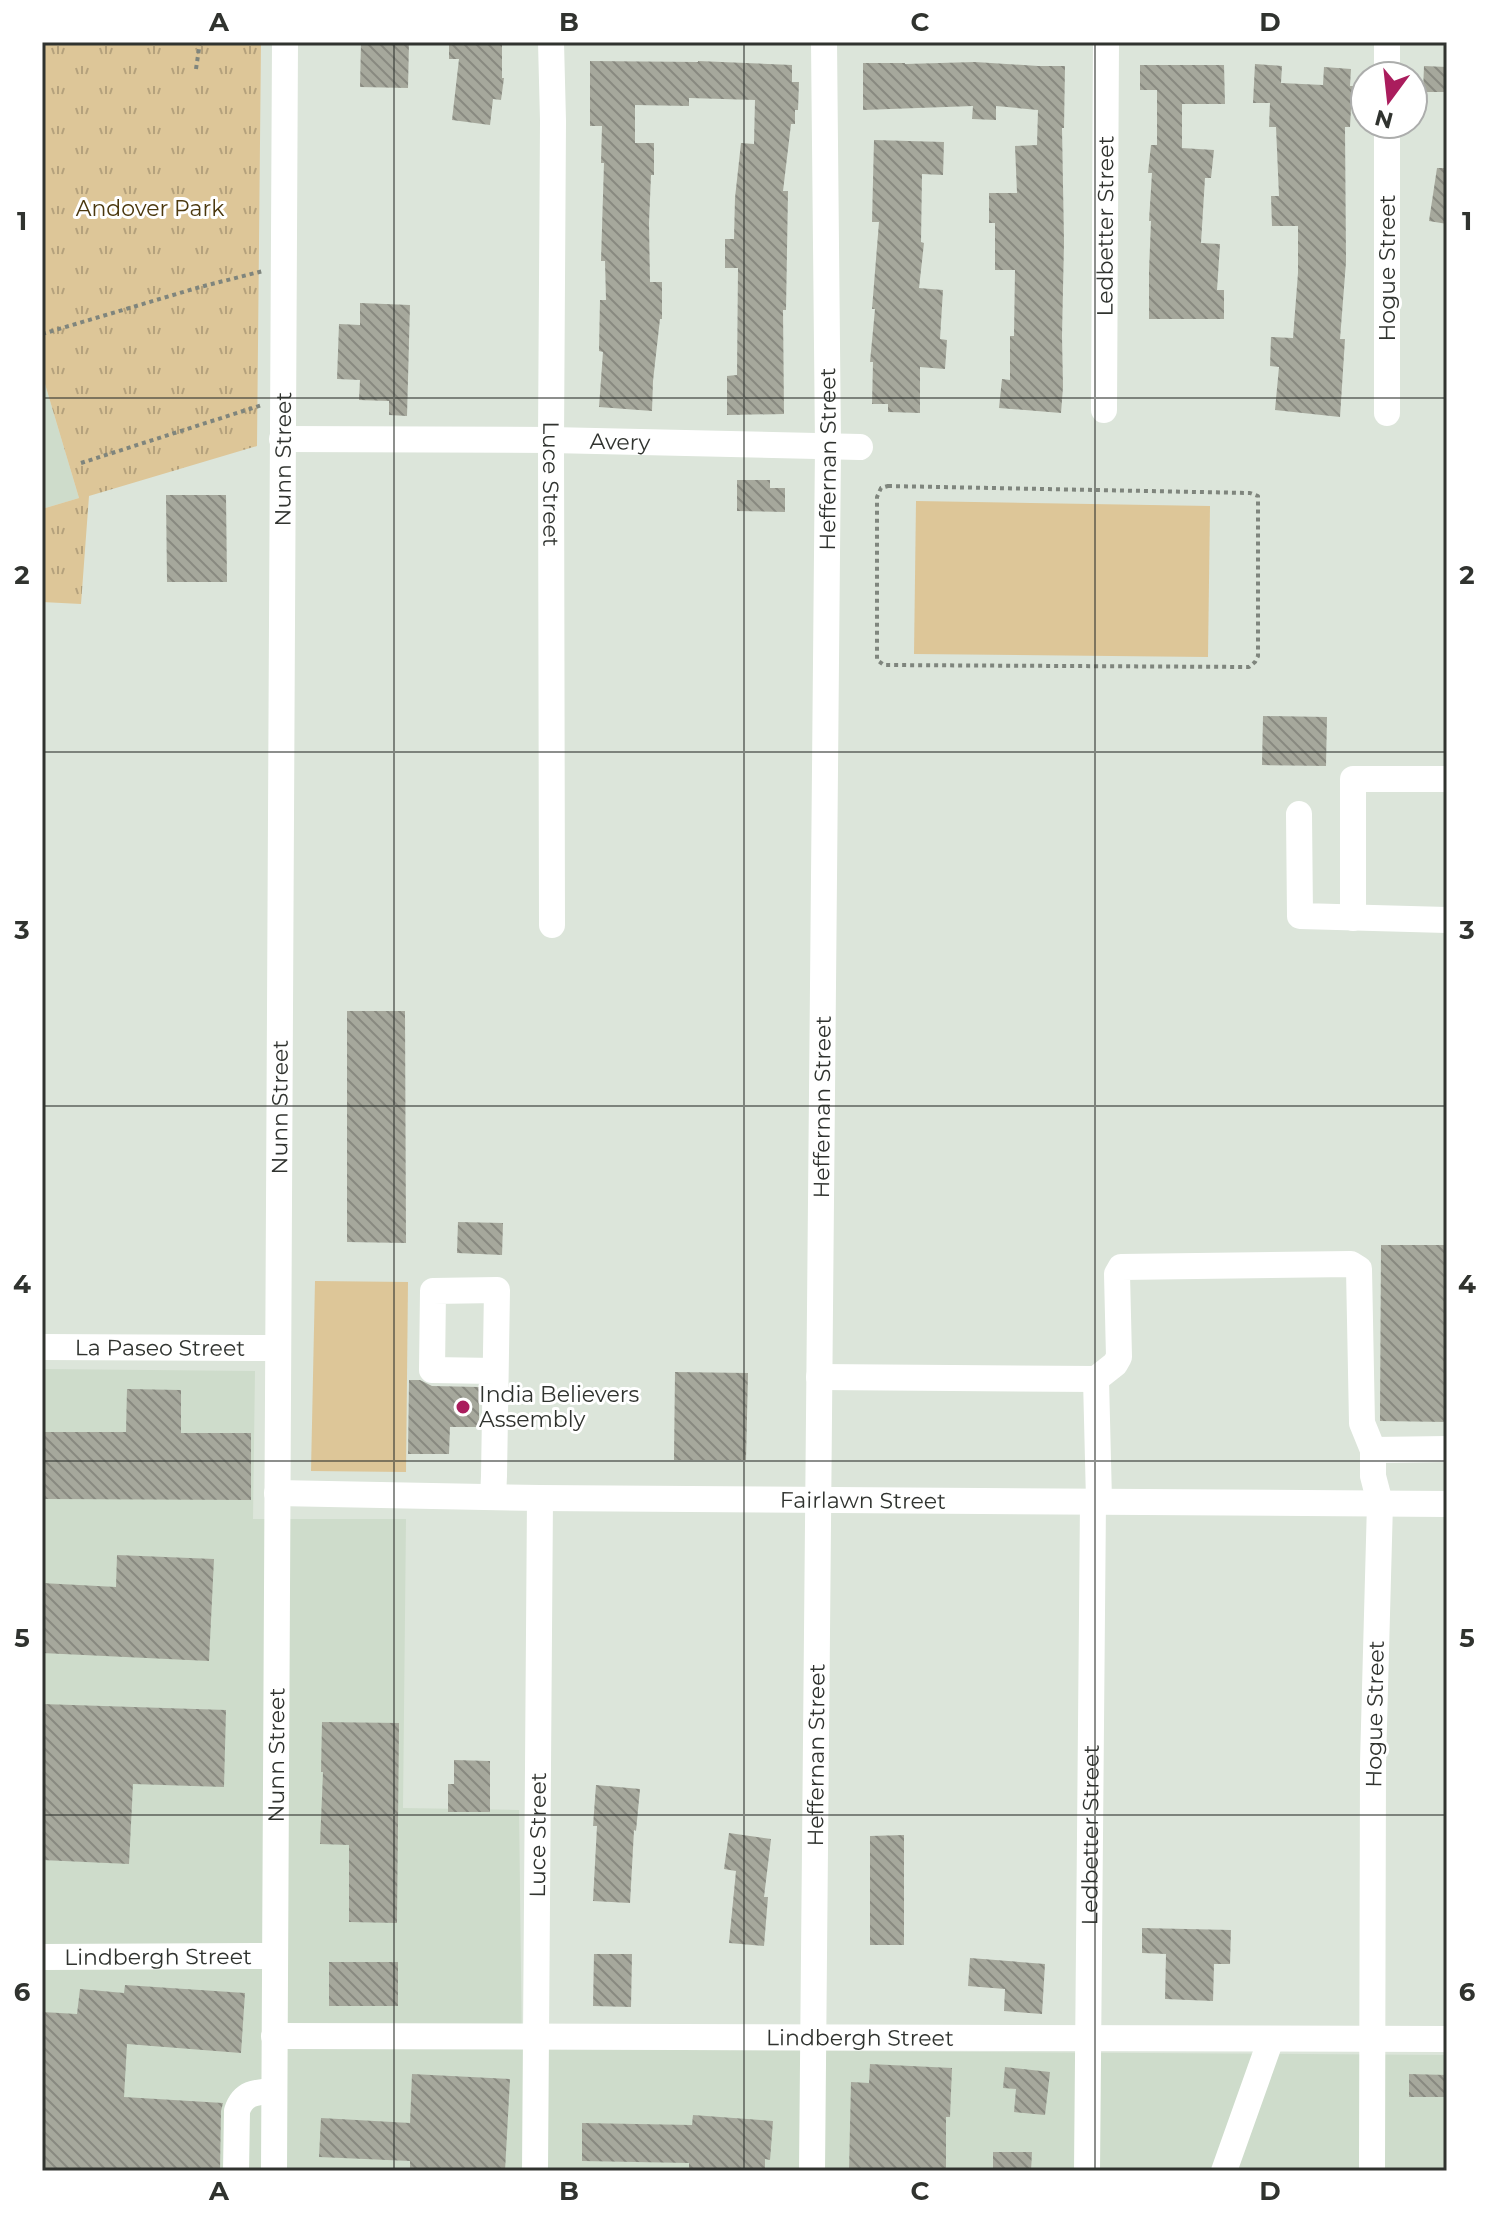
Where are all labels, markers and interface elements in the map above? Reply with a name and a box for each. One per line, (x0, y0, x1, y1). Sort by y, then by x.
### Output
text: A (208, 6, 230, 38)
text: B (559, 6, 579, 38)
text: C (911, 6, 930, 38)
text: D (1259, 6, 1281, 38)
north arrow (1349, 60, 1429, 140)
text: N (1372, 103, 1396, 134)
street label: Ledbetter Street (1091, 135, 1119, 316)
street label: Hogue Street (1374, 194, 1401, 342)
park label: Andover Park (76, 195, 225, 222)
text: 1 (17, 205, 27, 237)
text: 1 (1462, 205, 1472, 237)
street label: Heffernan Street (814, 367, 842, 551)
street label: Nunn Street (269, 392, 297, 526)
street label: Luce Street (537, 421, 565, 547)
street label: Avery (589, 427, 651, 456)
text: 2 (14, 559, 30, 591)
text: 2 (1459, 559, 1475, 591)
text: 3 (13, 914, 30, 946)
text: 3 (1458, 914, 1475, 946)
street label: Heffernan Street (808, 1015, 836, 1199)
street label: Nunn Street (266, 1040, 293, 1174)
text: 4 (13, 1268, 31, 1300)
text: 4 (1458, 1268, 1476, 1300)
street label: La Paseo Street (75, 1334, 245, 1361)
place label: India Believers Assembly (479, 1381, 640, 1433)
marker: India Believers Assembly (454, 1398, 472, 1416)
street label: Fairlawn Street (780, 1486, 946, 1514)
text: 5 (14, 1622, 30, 1654)
text: 5 (1459, 1622, 1475, 1654)
street label: Hogue Street (1360, 1640, 1390, 1788)
street label: Heffernan Street (802, 1663, 830, 1847)
street label: Nunn Street (262, 1687, 290, 1822)
street label: Ledbetter Street (1076, 1744, 1104, 1926)
street label: Luce Street (524, 1772, 551, 1898)
street label: Lindbergh Street (64, 1943, 252, 1970)
text: 6 (14, 1976, 31, 2008)
text: 6 (1459, 1976, 1476, 2008)
street label: Lindbergh Street (766, 2024, 954, 2051)
text: A (208, 2175, 230, 2207)
text: B (559, 2175, 579, 2207)
text: C (911, 2175, 930, 2207)
text: D (1259, 2175, 1281, 2207)

